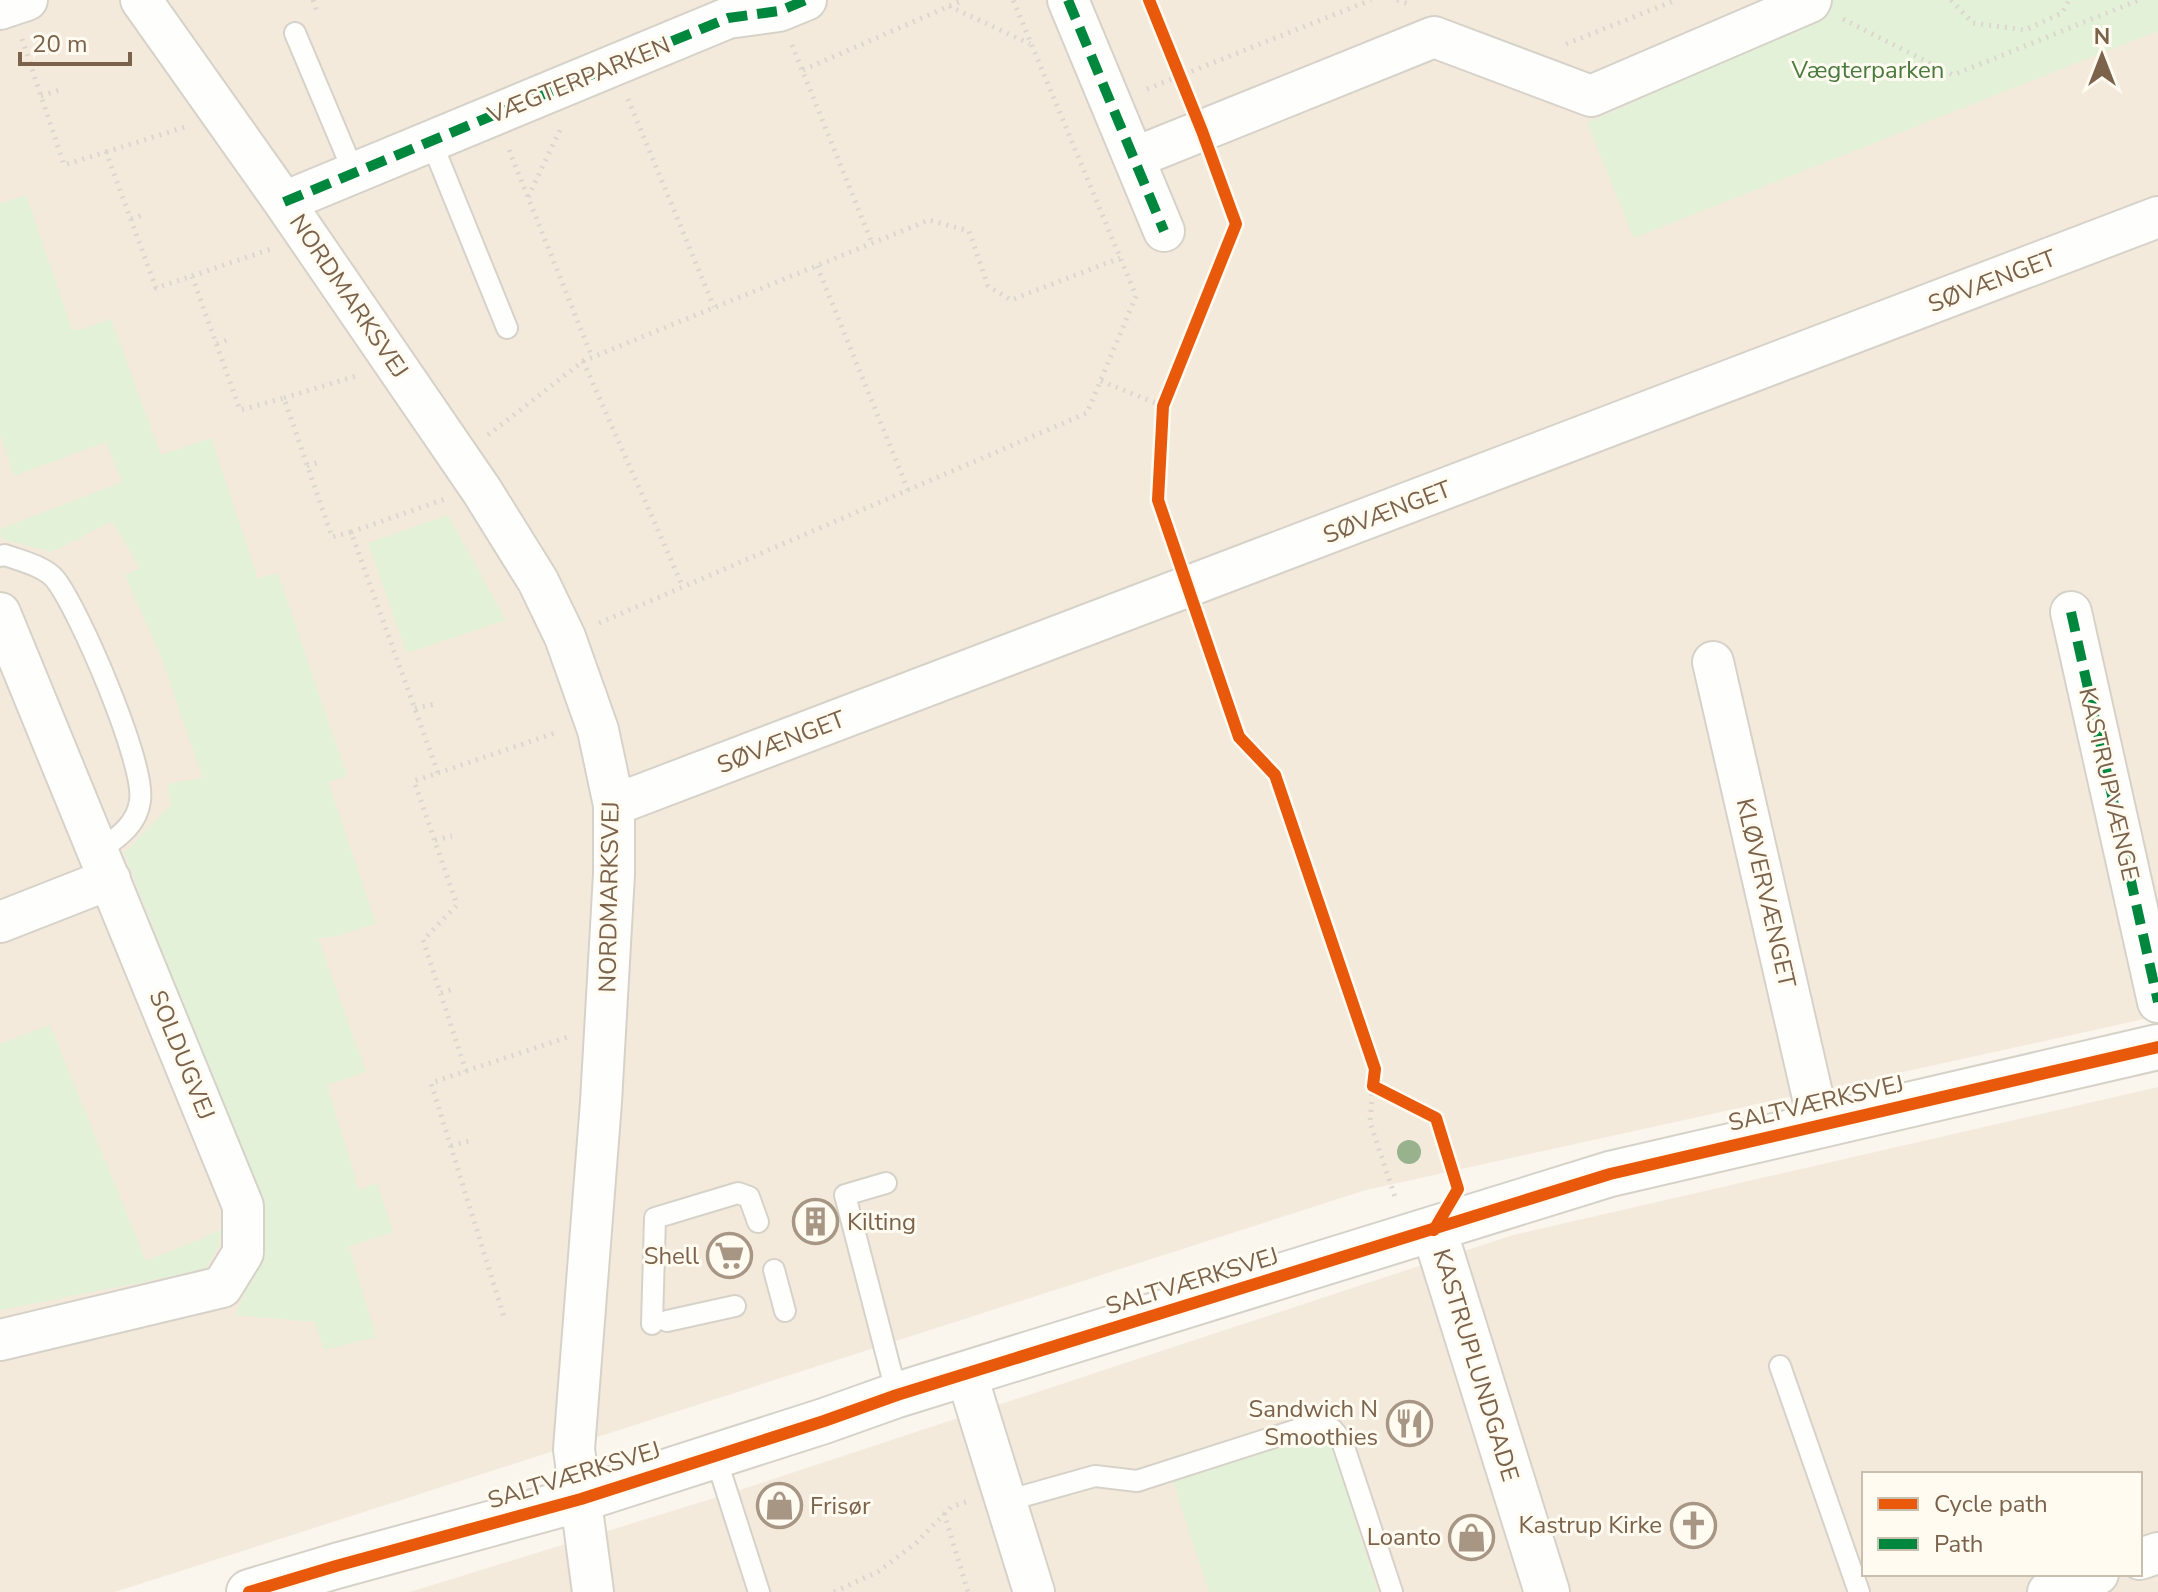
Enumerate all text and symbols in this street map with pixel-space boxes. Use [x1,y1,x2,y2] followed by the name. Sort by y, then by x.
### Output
[20,16,130,66] scale bar
[2062,16,2142,96] north arrow
[2094,22,2110,52] text: N
[32,28,88,60] text: 20 m
[482,29,675,132] street label: VÆGTERPARKEN
[1791,54,1944,86] park label: Vægterparken
[282,208,416,384] street label: NORDMARKSVEJ
[1923,242,2061,320] street label: SØVÆNGET
[1318,473,1456,551] street label: SØVÆNGET
[2071,684,2147,884] street label: KASTRUPVÆNGE
[712,703,850,781] street label: SØVÆNGET
[1729,795,1803,991] street label: KLØVERVÆNGET
[591,801,627,993] street label: NORDMARKSVEJ
[141,985,223,1125] street label: SOLDUGVEJ
[1725,1067,1907,1139] street label: SALTVÆRKSVEJ
[792,1198,840,1246] building icon: Kilting
[847,1206,916,1238] place label: Kilting
[706,1232,754,1280] supermarket icon: Shell
[644,1240,699,1272] place label: Shell
[1102,1240,1282,1322] street label: SALTVÆRKSVEJ
[1425,1245,1527,1485] street label: KASTRUPLUNDGADE
[1248,1393,1378,1453] place label: Sandwich N Smoothies
[1385,1399,1433,1447] restaurant icon: Sandwich N Smoothies
[484,1434,664,1516] street label: SALTVÆRKSVEJ
[1862,1472,2142,1576] legend
[755,1482,803,1530] shop icon: Frisør
[1934,1488,2048,1520] text: Cycle path
[810,1490,871,1522] place label: Frisør
[1669,1501,1717,1549] church icon: Kastrup Kirke
[1519,1509,1662,1541] place label: Kastrup Kirke
[1448,1513,1496,1561] shop icon: Loanto
[1367,1521,1441,1553] place label: Loanto
[1934,1528,1983,1560] text: Path

